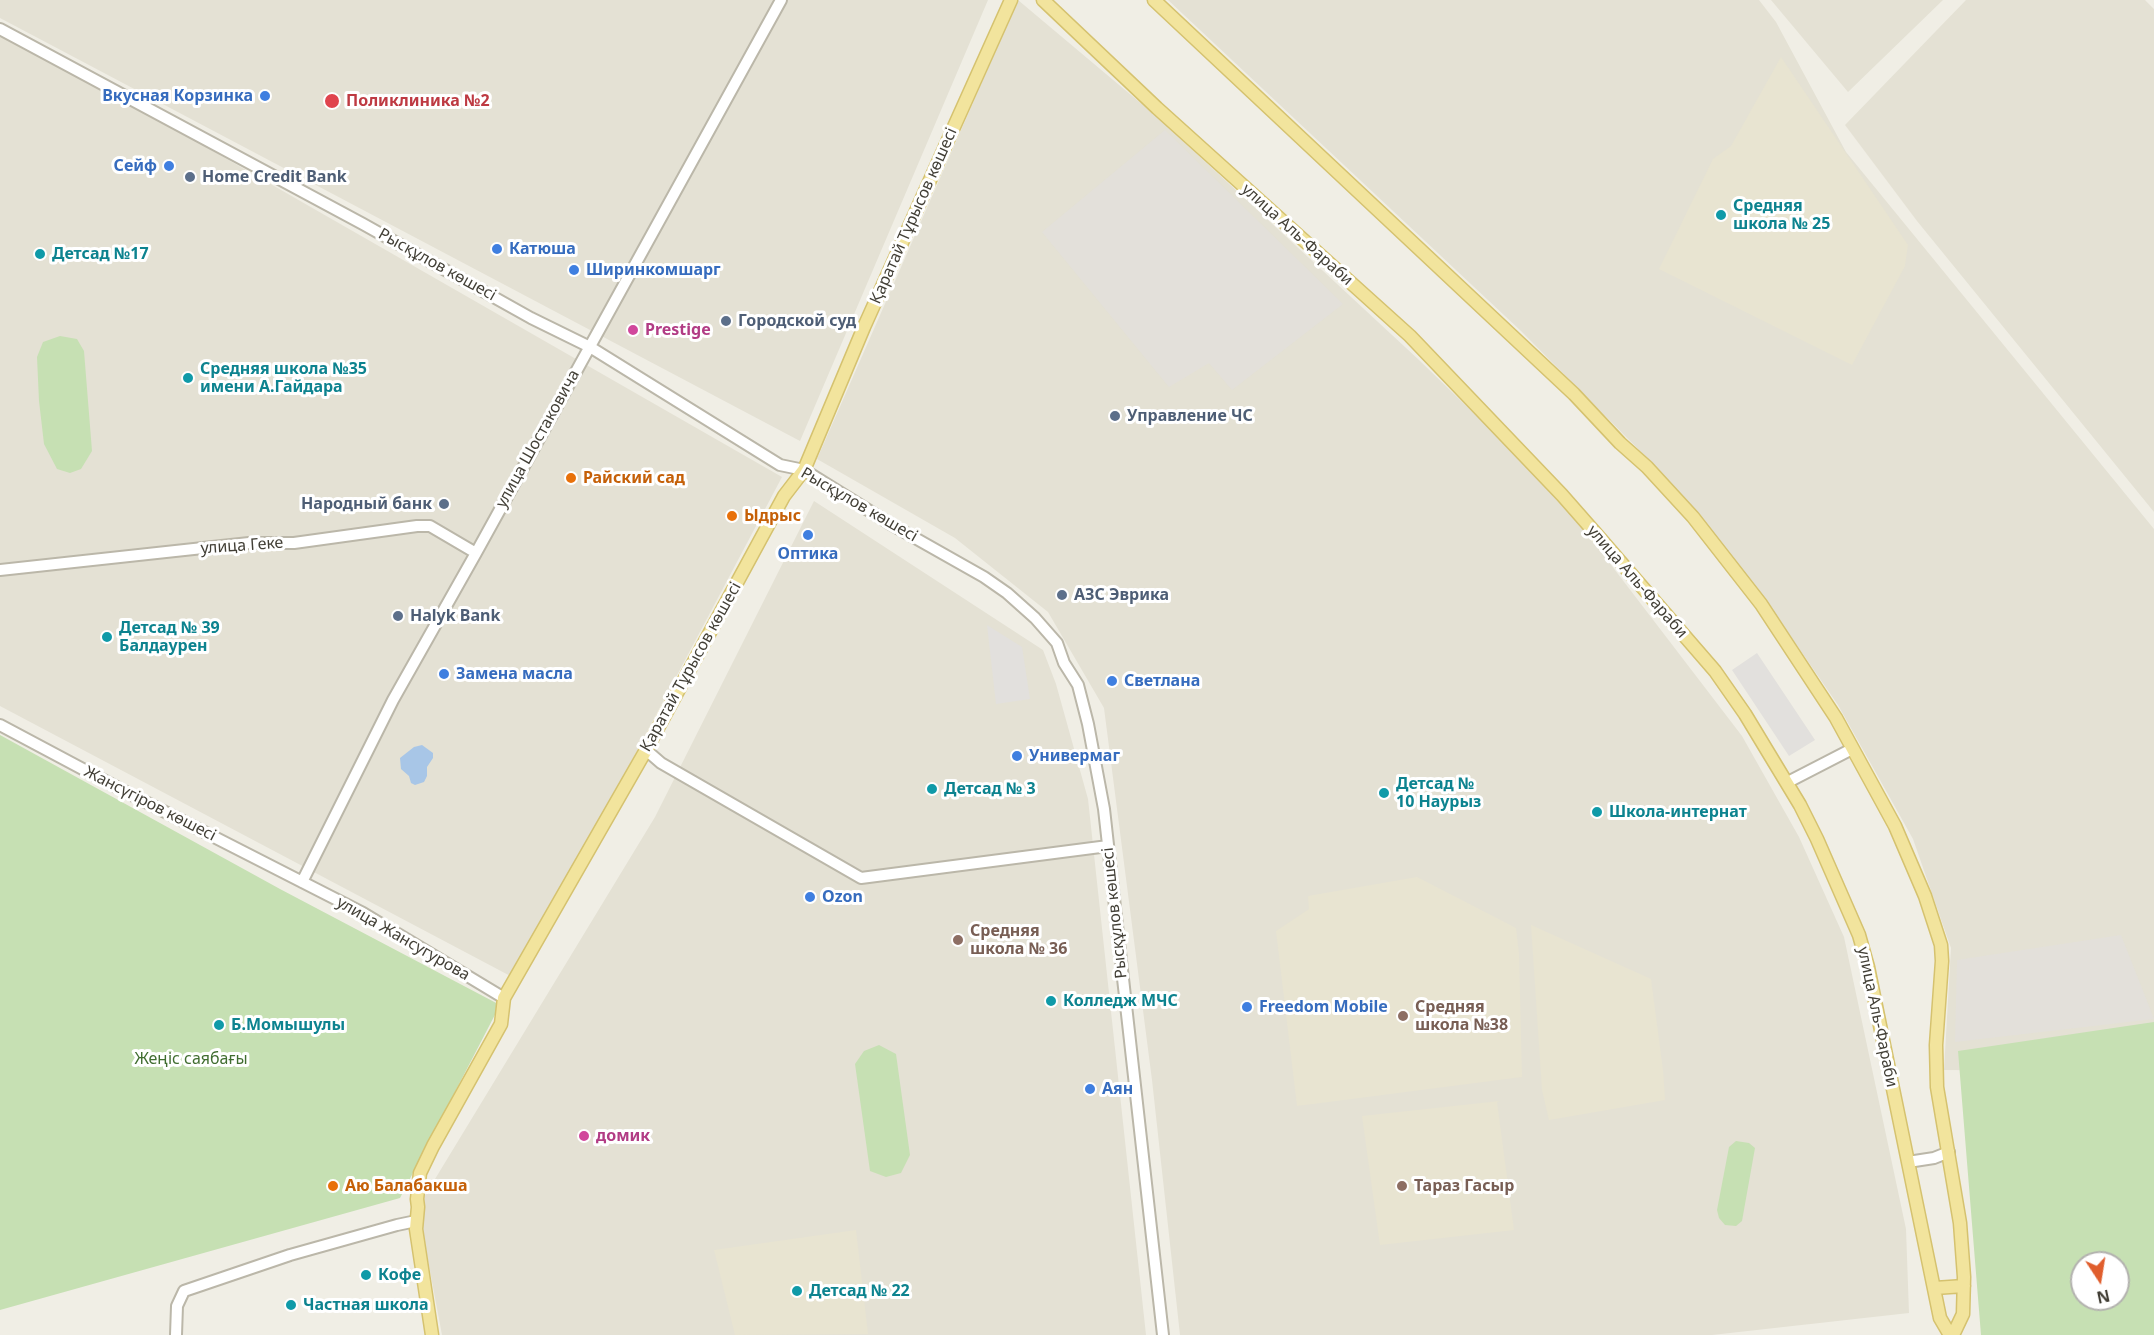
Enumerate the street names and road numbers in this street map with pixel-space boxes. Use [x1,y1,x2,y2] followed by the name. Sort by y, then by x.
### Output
[866,125,962,307] street label: Қаратай Тұрысов көшесі
[1237,180,1357,290] street label: улица Аль-Фараби
[375,225,499,305] street label: Рысқұлов көшесі
[492,367,584,511] street label: улица Шостаковича
[797,464,921,546] street label: Рысқұлов көшесі
[1583,522,1691,642] street label: улица Аль-Фараби
[200,534,284,558] street label: улица Геке
[636,579,746,755] street label: Қаратай Тұрысов көшесі
[81,762,219,846] street label: Жансүгіров көшесі
[1099,846,1131,980] street label: Рысқұлов көшесі
[333,893,473,985] street label: улица Жансугурова
[1853,945,1901,1089] street label: улица Аль-Фараби

